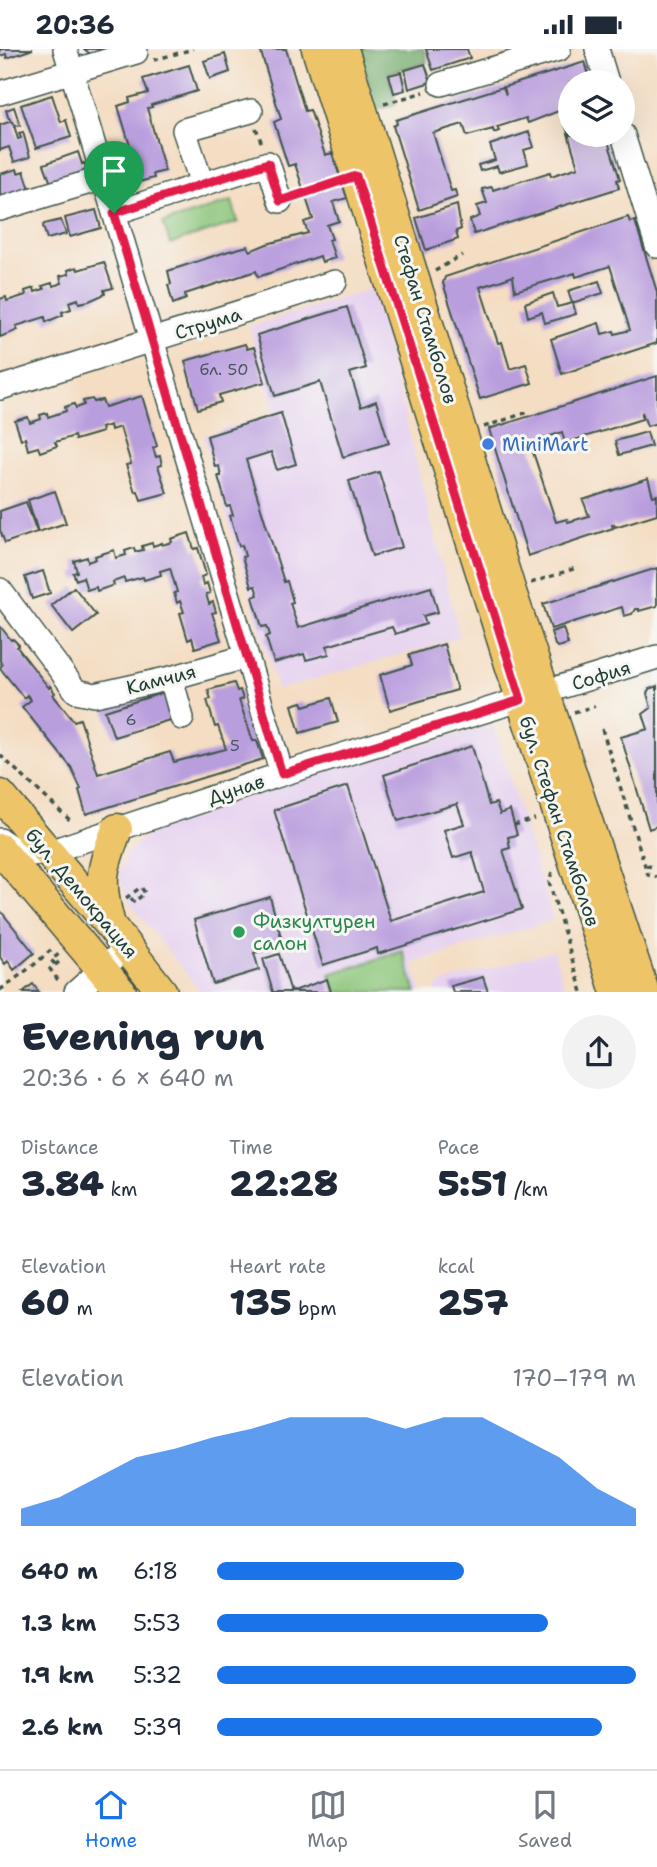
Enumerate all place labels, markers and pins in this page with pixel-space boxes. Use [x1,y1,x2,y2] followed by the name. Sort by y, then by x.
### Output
[84,141,144,213] pin
[502,432,589,457] place label: MiniMart
[480,436,496,452] marker: MiniMart
[253,909,375,956] place label: Физкултурен салон
[231,924,247,940] marker: Физкултурен салон

